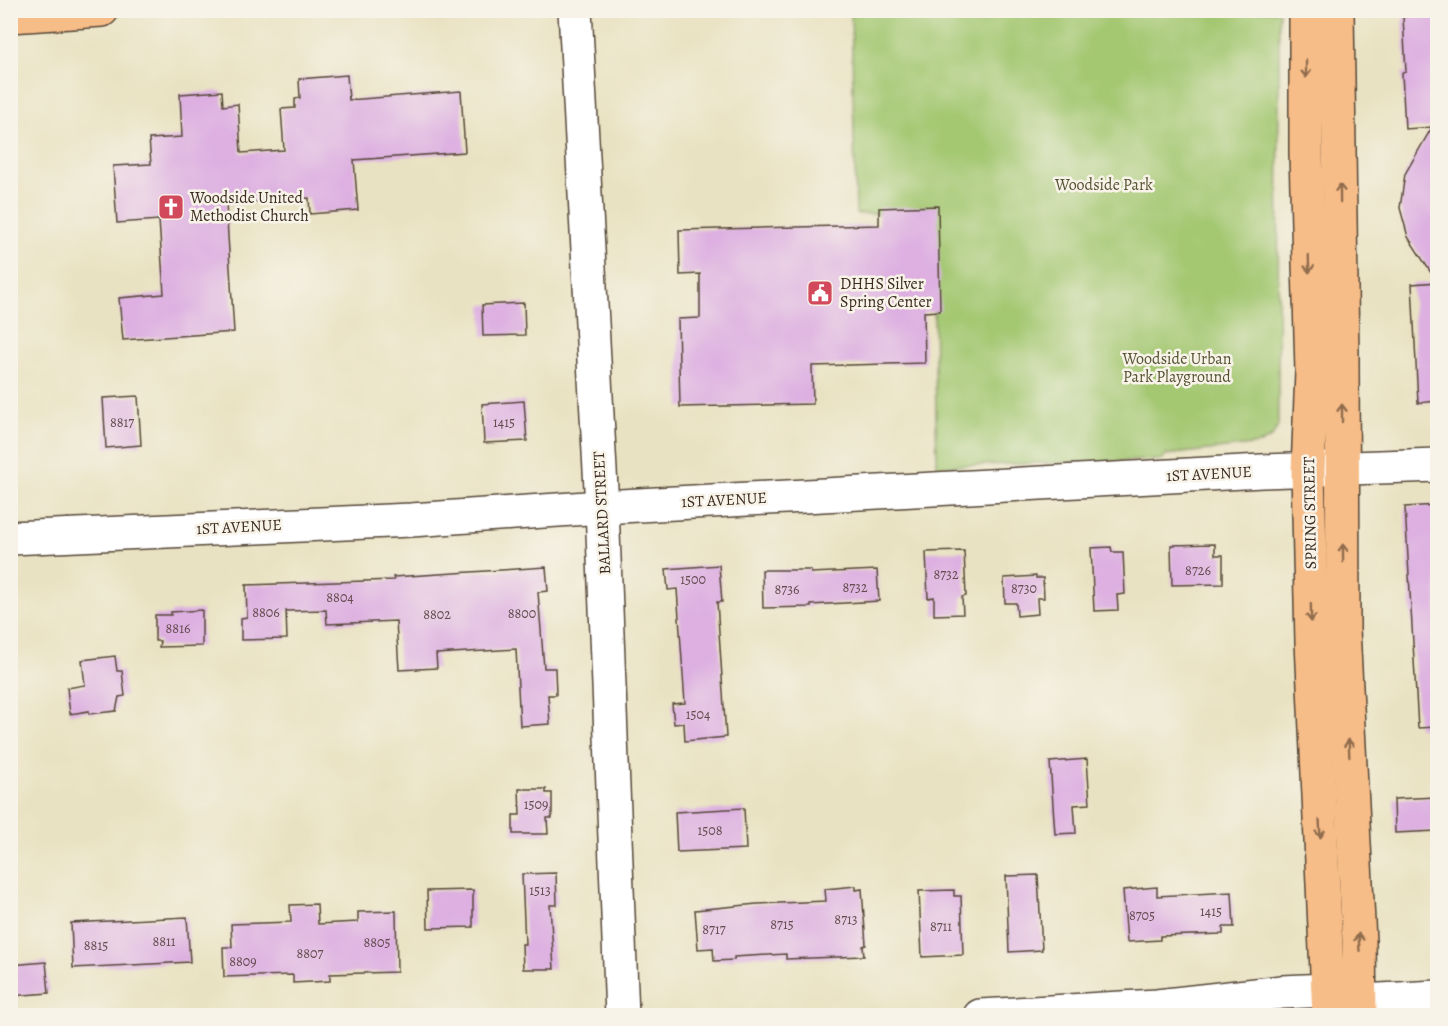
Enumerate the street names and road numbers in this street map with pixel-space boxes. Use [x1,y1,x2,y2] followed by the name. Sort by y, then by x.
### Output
[588,451,616,575] street label: BALLARD STREET
[1298,456,1322,570] street label: SPRING STREET
[1166,461,1252,487] street label: 1ST AVENUE
[681,487,767,513] street label: 1ST AVENUE
[196,514,282,540] street label: 1ST AVENUE

